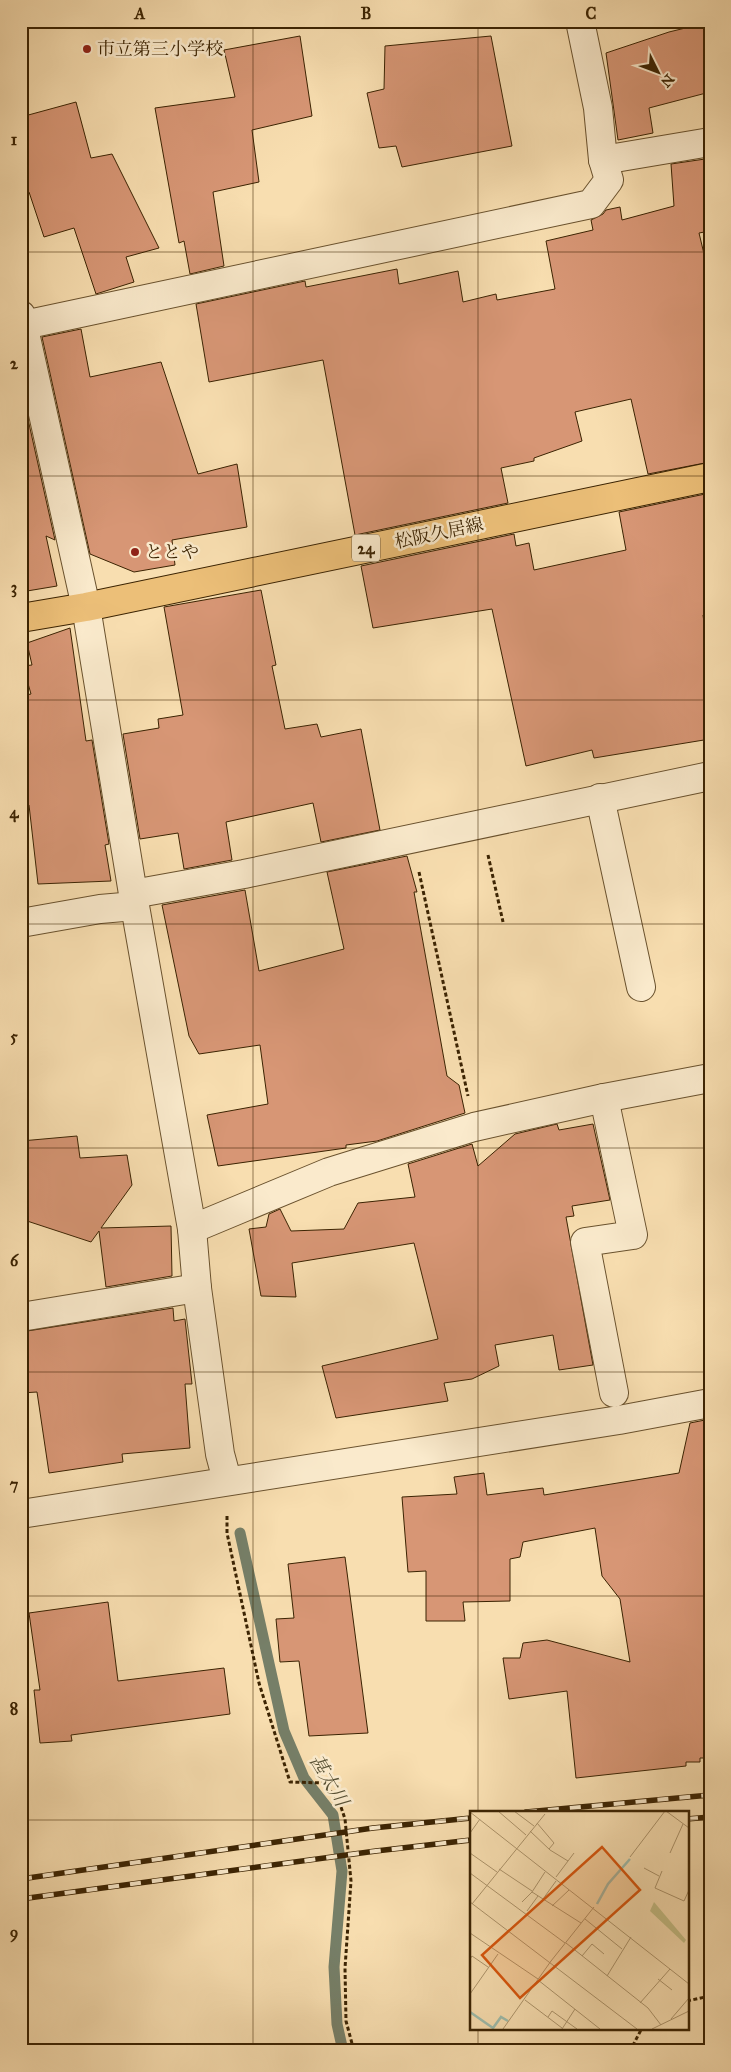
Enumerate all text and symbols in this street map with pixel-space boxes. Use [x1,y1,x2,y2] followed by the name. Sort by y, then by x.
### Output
[134,4,146,23] text: A
[361,4,371,23] text: B
[586,4,597,23] text: C
[97,38,223,60] place label: 市立第三小学校
[81,43,93,55] marker: 市立第三小学校
[634,48,684,98] north arrow
[657,70,678,91] text: N
[11,130,18,149] text: 1
[10,354,19,373] text: 2
[393,513,485,553] street label: 松阪久居線
[352,534,380,562] road number: 24
[145,541,199,563] place label: ととや
[129,546,141,558] marker: ととや
[11,578,17,598] text: 3
[10,803,20,823] text: 4
[10,1027,18,1046] text: 5
[10,1251,19,1270] text: 6
[10,1475,19,1494] text: 7
[10,1699,18,1718] text: 8
[304,1750,355,1812] water label: 甚太川
[470,1811,688,2030] inset map
[10,1923,18,1943] text: 9

